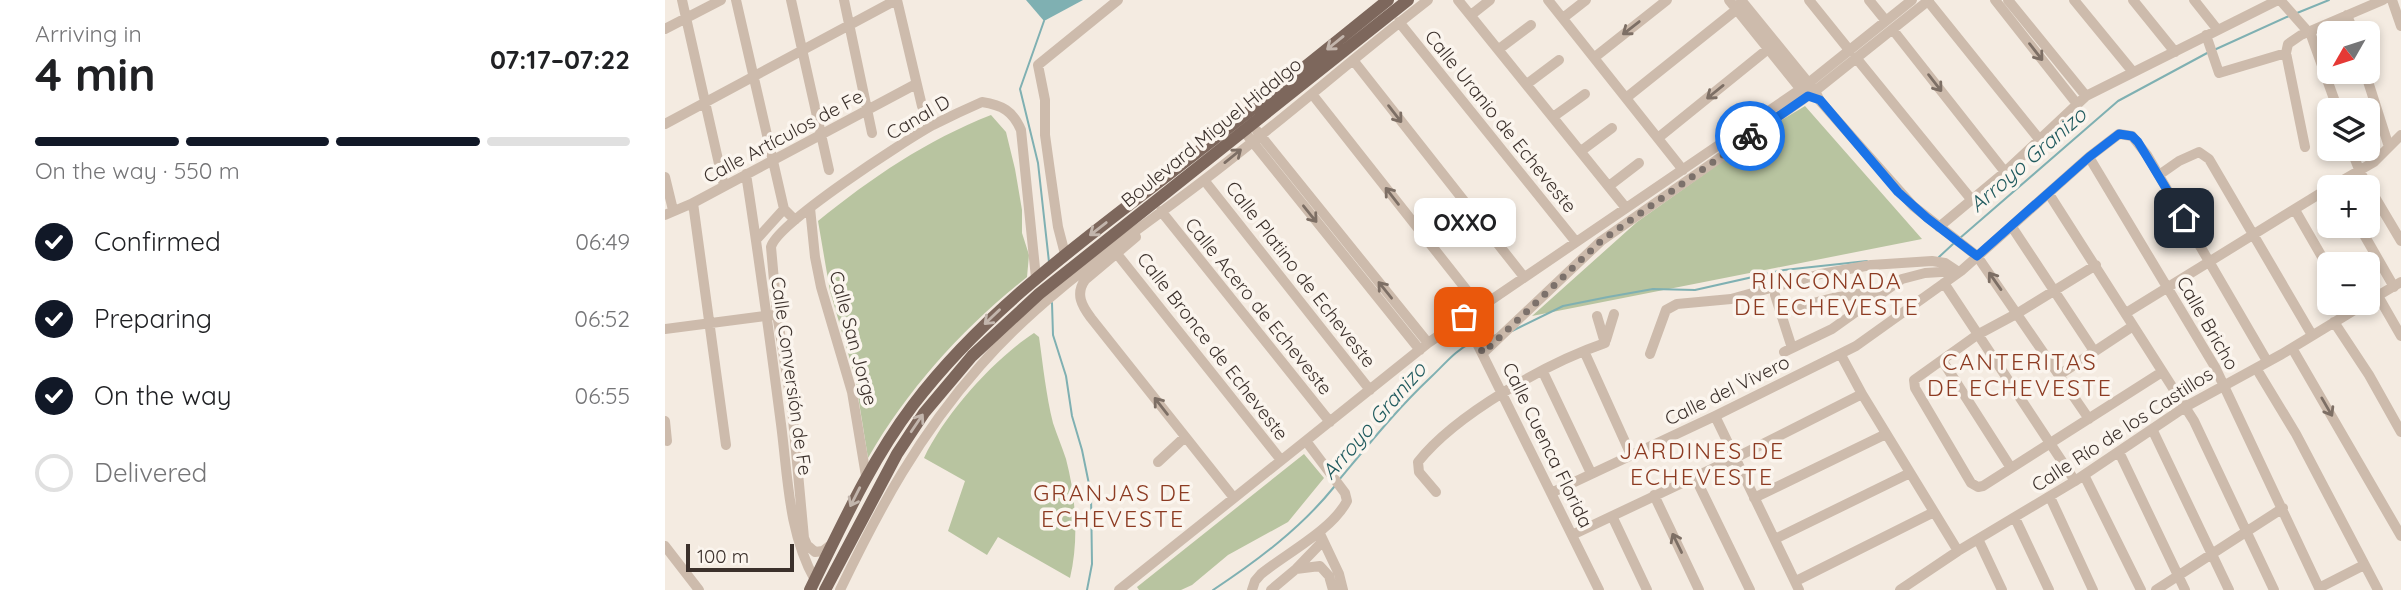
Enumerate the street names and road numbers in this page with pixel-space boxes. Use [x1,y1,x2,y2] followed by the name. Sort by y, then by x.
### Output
[1420,25,1582,217] street label: Calle Uranio de Echeveste
[1116,52,1306,212] street label: Boulevard Miguel Hidalgo
[699,84,867,188] street label: Calle Artículos de Fe
[882,89,954,145] street label: Canal D
[1221,176,1381,372] street label: Calle Platino de Echeveste
[1180,213,1338,399] street label: Calle Acero de Echeveste
[1132,247,1294,445] street label: Calle Bronce de Echeveste
[825,268,883,408] street label: Calle San Jorge
[2172,272,2244,374] street label: Calle Bricho
[766,275,818,477] street label: Calle Conversión de Fe
[1661,349,1793,431] street label: Calle del Vivero
[1498,359,1598,531] street label: Calle Cuenca Florida
[2027,361,2217,497] street label: Calle Río de los Castillos

